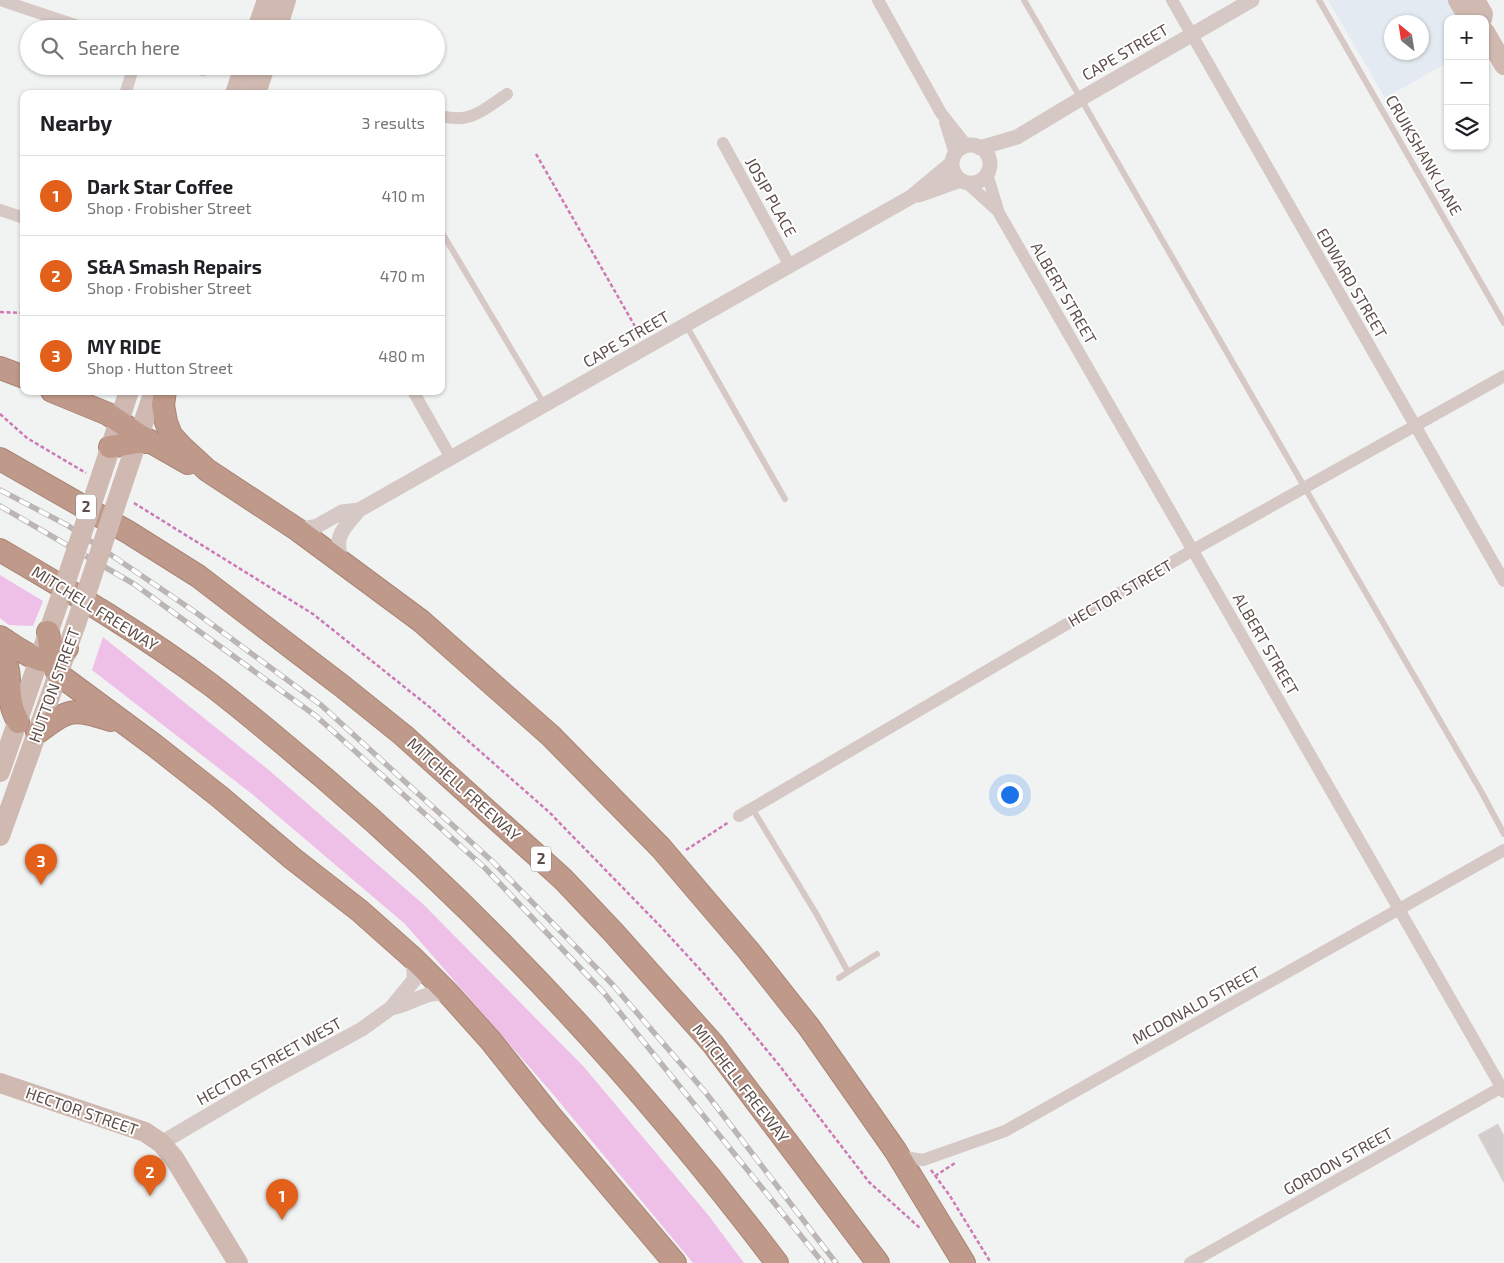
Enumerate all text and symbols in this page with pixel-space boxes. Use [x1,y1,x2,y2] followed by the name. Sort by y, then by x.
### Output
[1384,15,1429,60] north arrow
[1444,15,1489,150] map controls
[1444,15,1489,60] button: +
[1078,19,1171,84] street label: CAPE STREET
[20,20,445,75] search box
[38,34,66,62] icon: search
[78,36,180,59] text: Search here
[1444,60,1489,105] button: −
[1382,91,1467,218] street label: CRUIKSHANK LANE
[1444,105,1489,150] button: layers
[40,110,112,135] text: Nearby
[362,113,425,132] text: 3 results
[742,154,801,240] street label: JOSIP PLACE
[87,175,233,198] text: Dark Star Coffee
[53,186,59,205] text: 1
[382,186,425,205] text: 410 m
[87,198,251,217] text: Shop · Frobisher Street
[1313,224,1392,341] street label: EDWARD STREET
[1028,238,1101,347] street label: ALBERT STREET
[87,255,262,278] text: S&A Smash Repairs
[51,266,61,285] text: 2
[380,266,425,285] text: 470 m
[87,278,251,297] text: Shop · Frobisher Street
[579,306,672,371] street label: CAPE STREET
[87,335,161,358] text: MY RIDE
[51,346,61,365] text: 3
[378,346,425,365] text: 480 m
[87,358,233,377] text: Shop · Hutton Street
[76,494,96,520] road number: 2
[1064,555,1175,630] street label: HECTOR STREET
[29,561,162,654] street label: MITCHELL FREEWAY
[1230,589,1303,698] street label: ALBERT STREET
[24,625,83,745] street label: HUTTON STREET
[404,733,525,844] street label: MITCHELL FREEWAY
[997,782,1023,808] your location
[25,844,57,885] pin: 3
[531,846,551,872] road number: 2
[1128,961,1263,1048] street label: MCDONALD STREET
[193,1013,345,1108] street label: HECTOR STREET WEST
[689,1020,794,1146] street label: MITCHELL FREEWAY
[24,1082,141,1139] street label: HECTOR STREET
[1280,1123,1396,1198] street label: GORDON STREET
[134,1155,166,1196] pin: 2
[266,1179,298,1220] pin: 1

